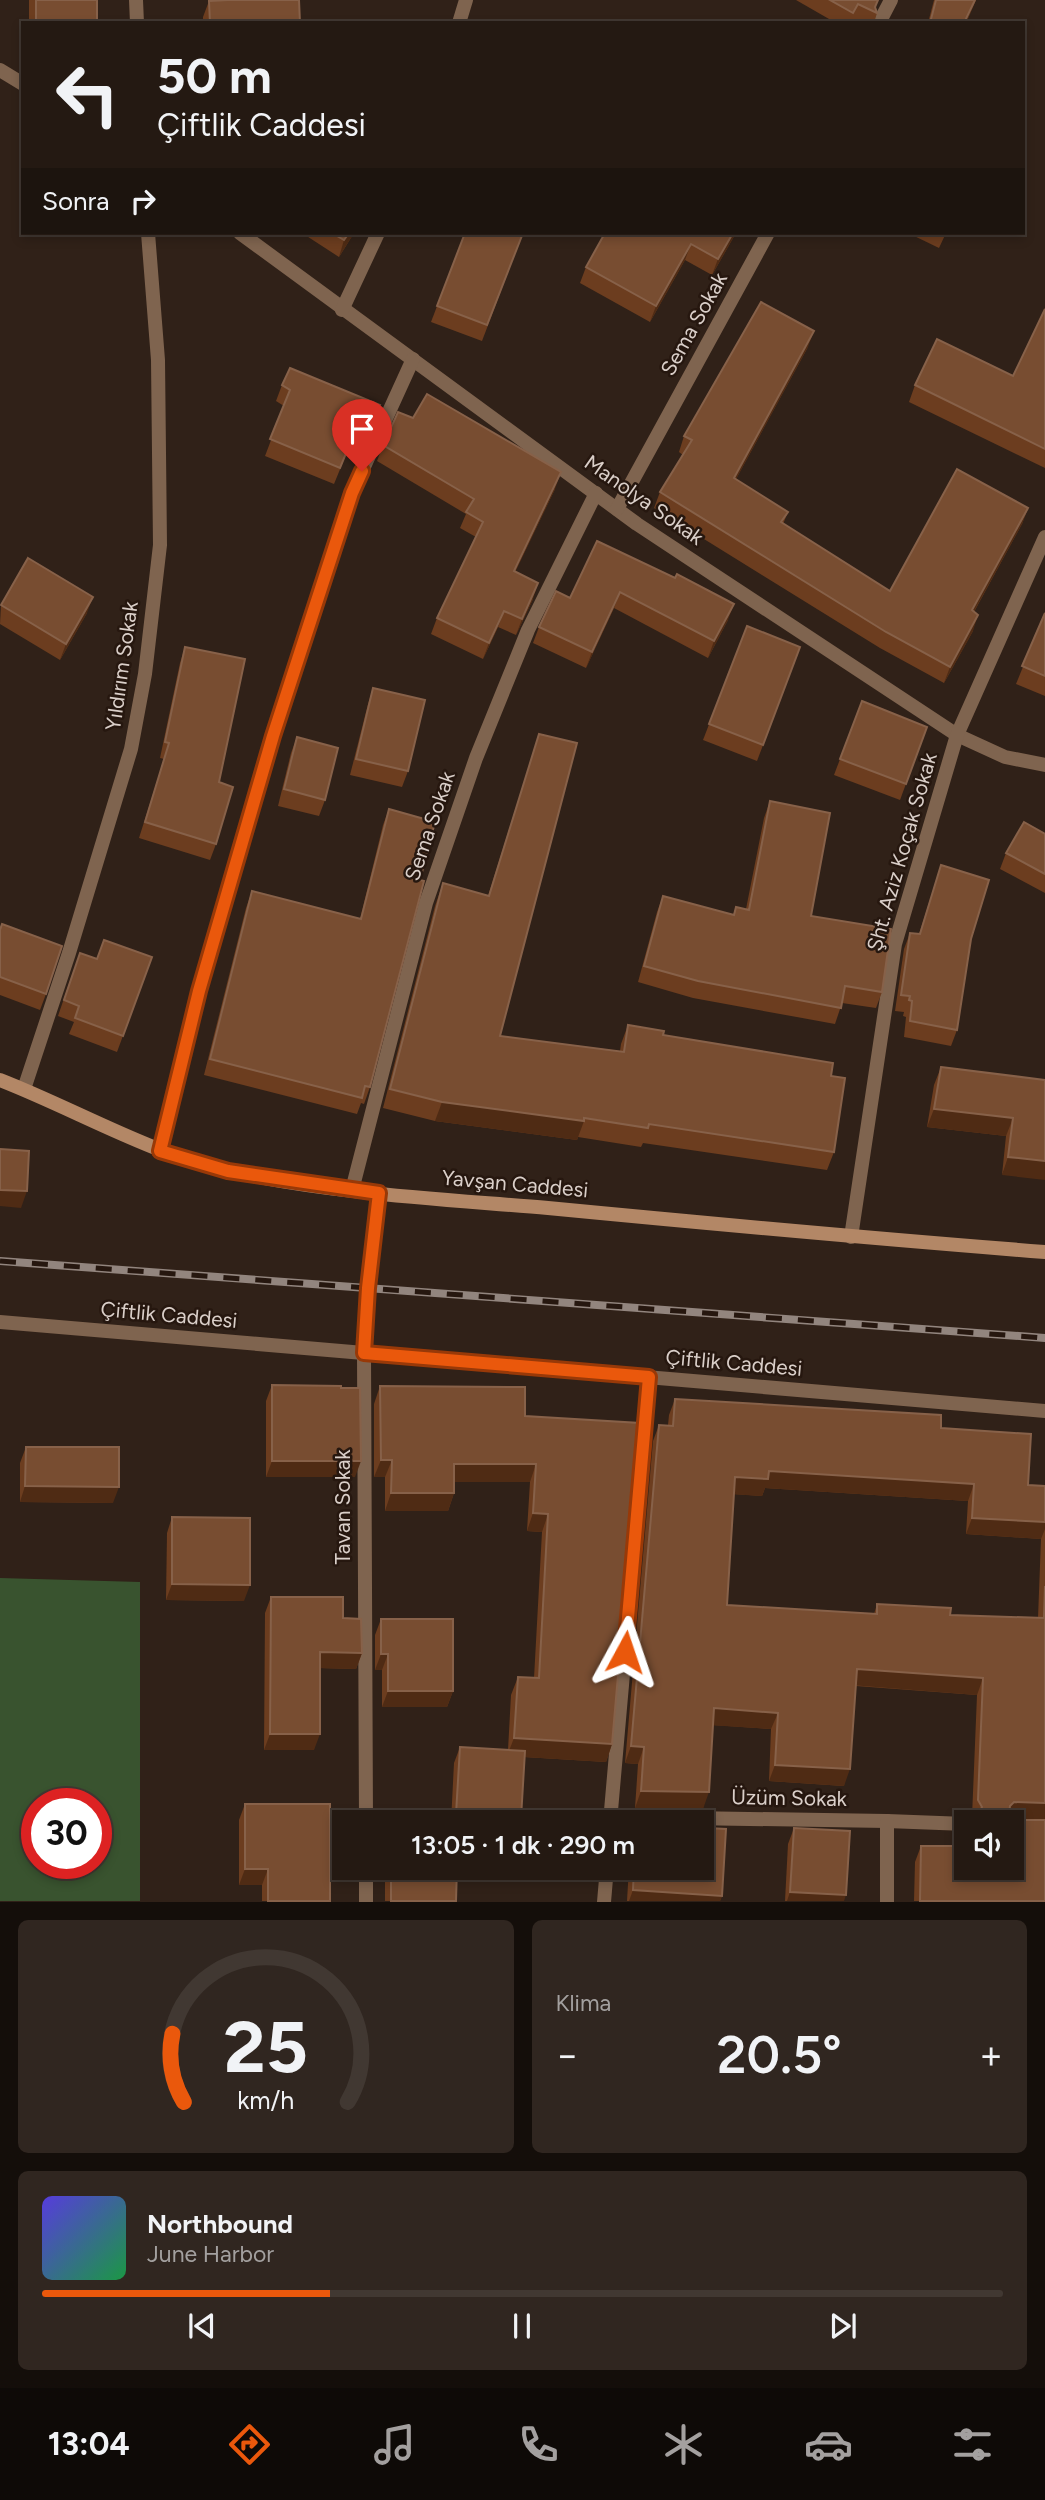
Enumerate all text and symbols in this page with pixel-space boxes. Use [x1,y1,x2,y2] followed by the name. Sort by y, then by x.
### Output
[157,46,272,105] text: 50 m
[42,49,133,140] icon: left
[157,106,366,144] text: Çiftlik Caddesi
[124,182,162,220] icon: right
[42,185,110,217] text: Sonra
[655,267,733,380] street label: Sema Sokak
[332,399,392,471] pin
[343,410,381,448] icon: arrive
[580,449,709,550] street label: Manolya Sokak
[100,599,143,732] street label: Yıldırım Sokak
[861,749,942,954] street label: Şht. Aziz Koçak Sokak
[399,767,460,884] street label: Sema Sokak
[441,1165,589,1202] street label: Yavşan Caddesi
[100,1296,238,1333] street label: Çiftlik Caddesi
[665,1344,803,1381] street label: Çiftlik Caddesi
[330,1449,355,1565] street label: Tavan Sokak
[588,1615,662,1689] position arrow
[731,1784,848,1811] street label: Üzüm Sokak
[21,1788,112,1879] speed limit sign: 30
[954,1810,1024,1880] map controls
[954,1810,1024,1880] button: sound
[411,1829,635,1861] text: 13:05 · 1 dk · 290 m
[556,1989,611,2017] text: Klima
[224,2004,308,2091] text: 25
[717,2024,842,2086] text: 20.5°
[556,2032,579,2078] text: −
[979,2032,1003,2078] text: +
[237,2085,294,2115] text: km/h
[147,2208,293,2240] text: Northbound
[147,2240,274,2268] text: June Harbor
[183,2307,221,2345] icon: previous
[503,2307,541,2345] icon: pause
[824,2307,862,2345] icon: next
[225,2420,274,2469] icon: directions
[370,2420,419,2469] icon: music
[514,2420,563,2469] icon: phone
[659,2420,708,2469] icon: climate
[804,2420,853,2469] icon: car
[948,2420,997,2469] icon: filters
[48,2425,130,2463] text: 13:04

